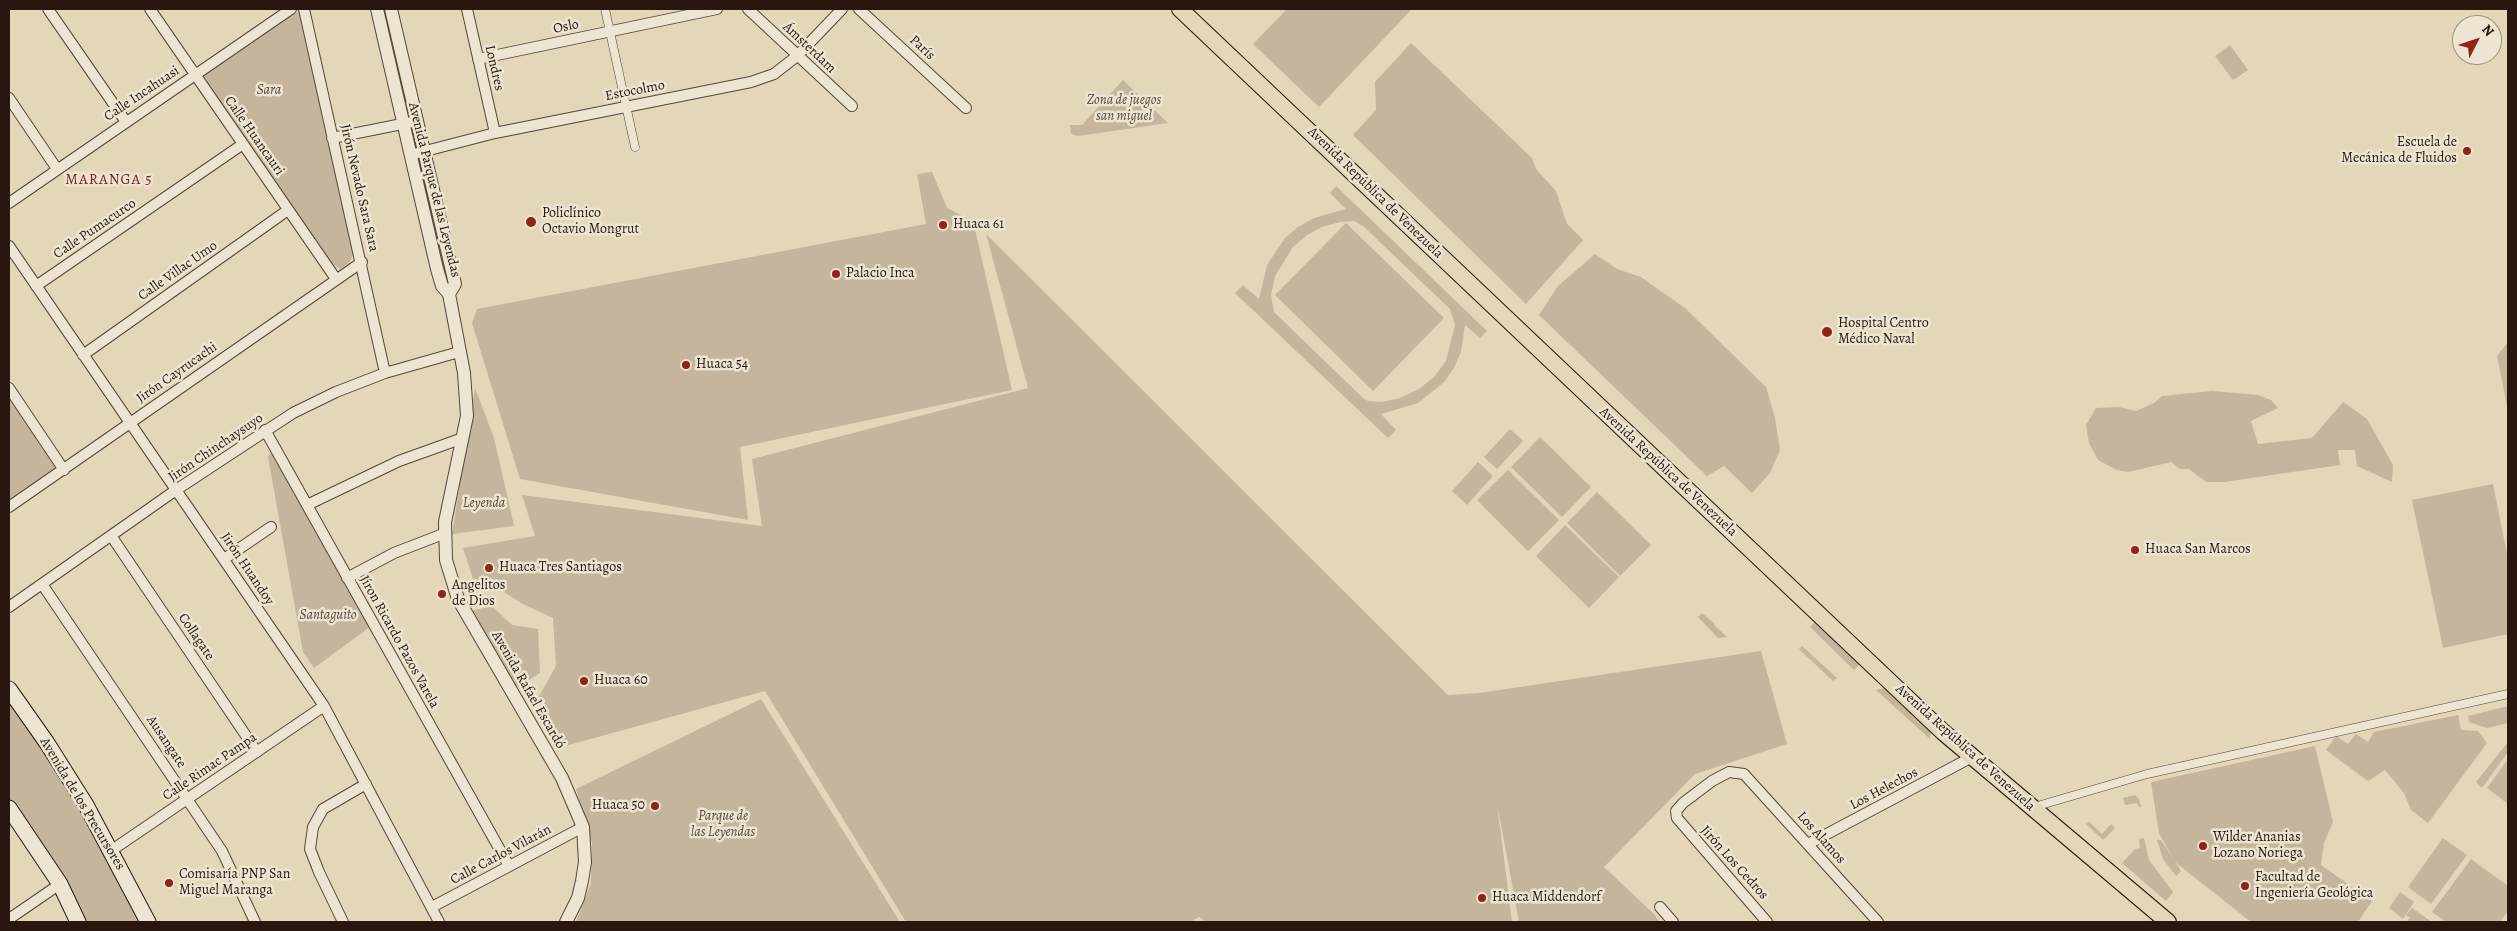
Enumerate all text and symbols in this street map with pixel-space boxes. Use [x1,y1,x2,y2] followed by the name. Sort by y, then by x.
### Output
[2452,15,2502,65] north arrow
[552,16,580,38] street label: Oslo
[779,19,839,77] street label: Ámsterdam
[2477,20,2498,41] text: N
[906,32,938,64] street label: París
[481,44,507,92] street label: Londres
[101,63,183,125] street label: Calle Incahuasi
[604,77,666,105] street label: Estocolmo
[257,83,281,99] park label: Sara
[221,93,287,179] street label: Calle Huancauri
[1087,93,1161,125] park label: Zona de juegos san miguel
[404,101,464,279] street label: Avenida Parque de las Leyendas
[336,123,382,253] street label: Jirón Nevado Sara Sara
[1304,124,1446,262] street label: Avenida República de Venezuela
[2341,135,2457,168] place label: Escuela de Mecánica de Fluidos
[2461,145,2473,157] marker: Escuela de Mecánica de Fluidos
[64,171,154,189] district label: MARANGA 5
[50,195,140,263] street label: Calle Pumacurco
[542,206,639,238] place label: Policlínico Octavio Mongrut
[524,215,538,229] marker: Policlínico Octavio Mongrut
[953,217,1004,233] place label: Huaca 61
[937,219,949,231] marker: Huaca 61
[135,237,221,305] street label: Calle Villac Umo
[846,266,914,282] place label: Palacio Inca
[830,268,842,280] marker: Palacio Inca
[1838,316,1929,348] place label: Hospital Centro Médico Naval
[1820,325,1834,339] marker: Hospital Centro Médico Naval
[133,339,221,407] street label: Jirón Cayrucachi
[696,357,748,373] place label: Huaca 54
[680,359,692,371] marker: Huaca 54
[1596,404,1740,540] street label: Avenida República de Venezuela
[165,410,267,486] street label: Jirón Chinchaysuyo
[463,496,505,512] park label: Leyenda
[217,530,277,608] street label: Jirón Huandoy
[2145,542,2251,558] place label: Huaca San Marcos
[2129,544,2141,556] marker: Huaca San Marcos
[499,560,622,576] place label: Huaca Tres Santiagos
[483,562,495,574] marker: Huaca Tres Santiagos
[355,573,443,711] street label: Jíron Ricardo Pazos Varela
[452,578,505,610] place label: Angelitos de Dios
[436,588,448,600] marker: Angelitos de Dios
[300,608,356,624] park label: Santaguito
[174,610,218,664] street label: Collagate
[488,628,568,752] street label: Avenida Rafael Escardó
[594,673,648,689] place label: Huaca 60
[578,675,590,687] marker: Huaca 60
[1892,681,2038,815] street label: Avenida República de Venezuela
[142,713,190,771] street label: Ausangate
[160,729,260,805] street label: Calle Rimac Pampa
[36,735,128,873] street label: Avenida de los Precursores
[1847,764,1921,814] street label: Los Helechos
[592,798,645,814] place label: Huaca 50
[649,800,661,812] marker: Huaca 50
[1793,808,1849,868] street label: Los Alamos
[691,809,755,842] park label: Parque de las Leyendas
[448,821,554,889] street label: Calle Carlos Vilarán
[1696,823,1772,903] street label: Jirón Los Cedros
[2213,830,2303,862] place label: Wilder Ananias Lozano Noriega
[2197,840,2209,852] marker: Wilder Ananias Lozano Noriega
[179,867,290,900] place label: Comisaría PNP San Miguel Maranga
[2255,870,2373,902] place label: Facultad de Ingeniería Geológica
[163,877,175,889] marker: Comisaría PNP San Miguel Maranga
[2239,880,2251,892] marker: Facultad de Ingeniería Geológica
[1492,890,1601,906] place label: Huaca Middendorf
[1476,892,1488,904] marker: Huaca Middendorf

